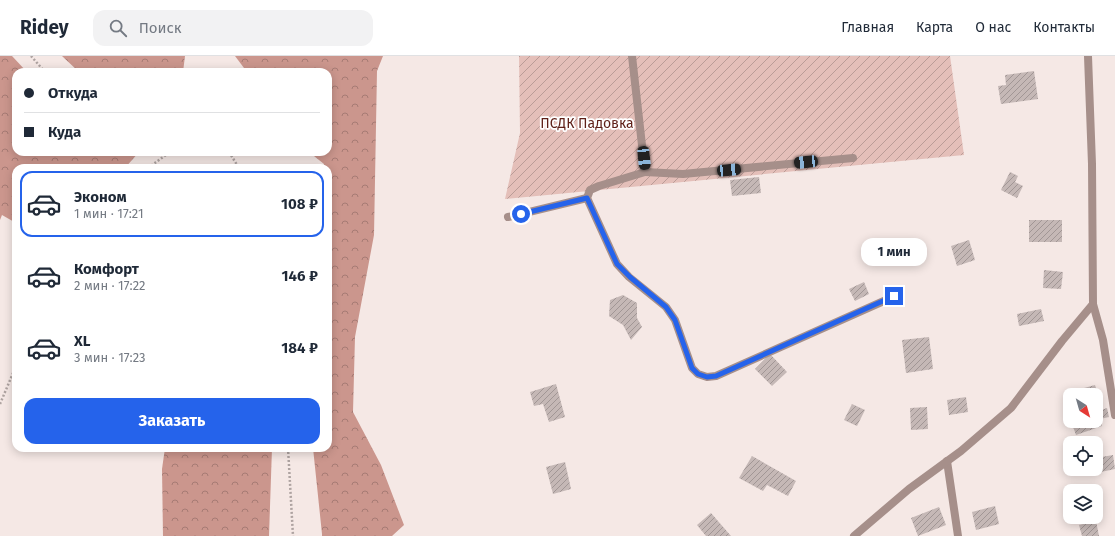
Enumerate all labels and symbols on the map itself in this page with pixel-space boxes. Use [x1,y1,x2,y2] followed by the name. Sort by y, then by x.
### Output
[540,115,634,132] park label: ПСДК Падовка
[637,145,651,171] car
[793,155,819,169] car
[717,163,741,177] car
[512,205,530,223] route start
[861,238,927,266] callout: 1 мин
[885,287,903,305] route end
[1063,388,1103,428] north arrow

